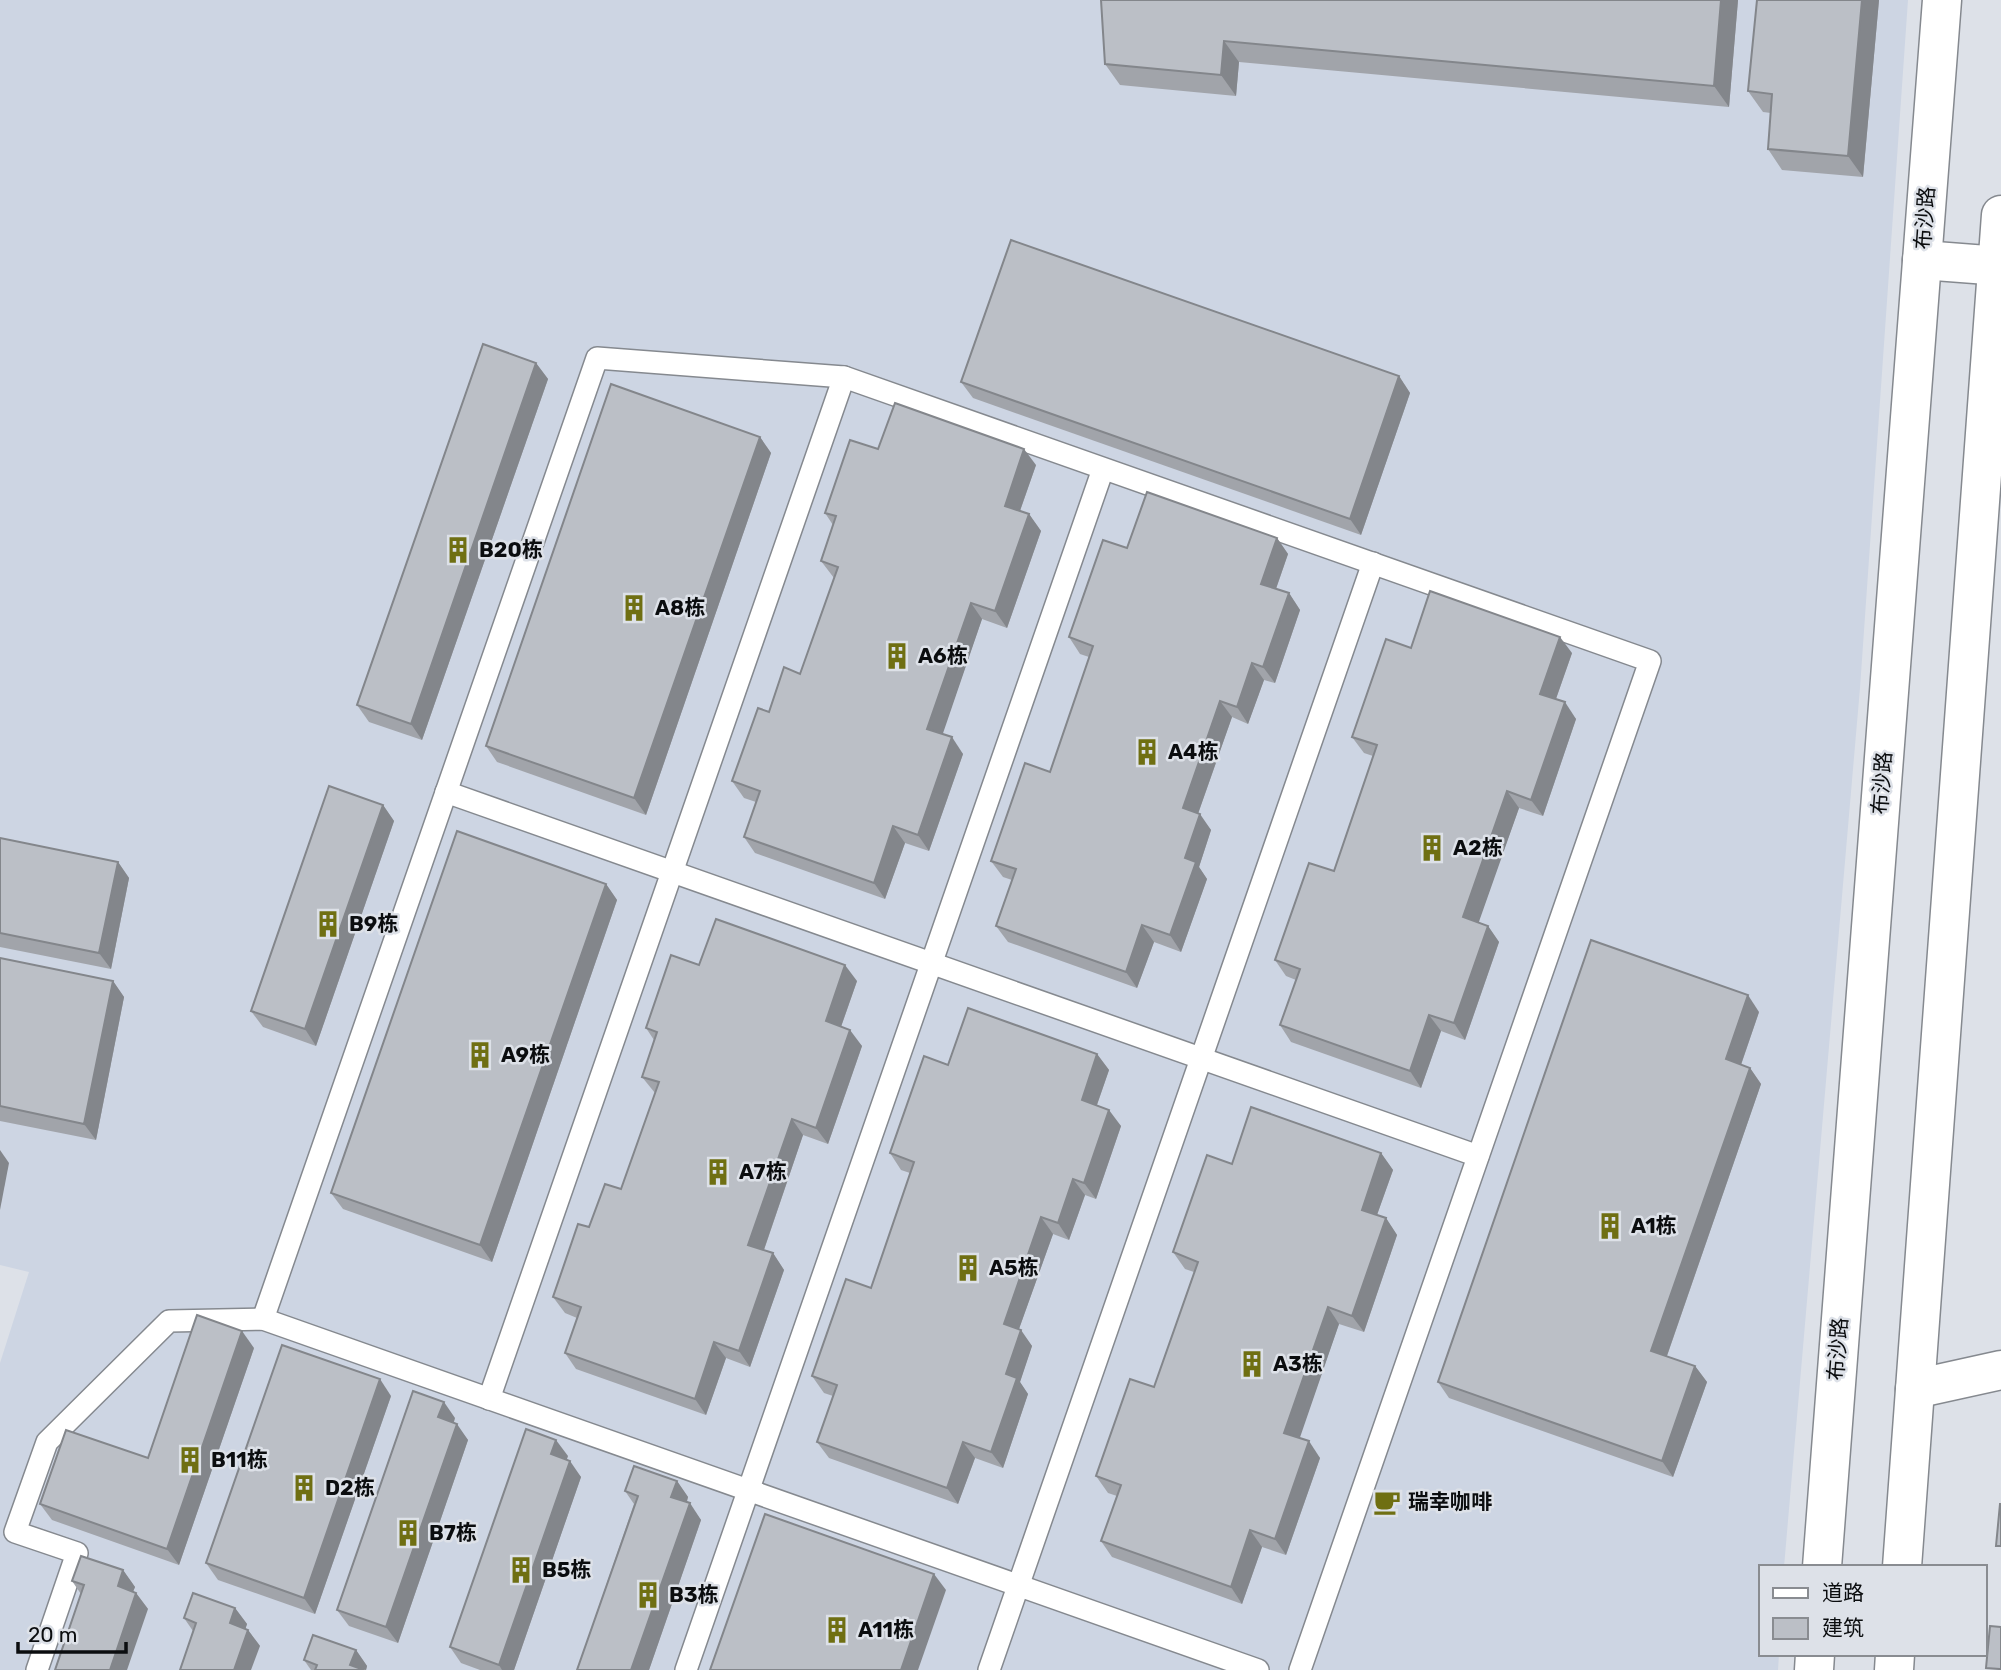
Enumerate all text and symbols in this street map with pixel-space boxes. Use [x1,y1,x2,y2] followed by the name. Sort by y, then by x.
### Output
[1910,186,1939,250] street label: 布沙路
[443,535,473,565] building icon: B20栋
[479,537,543,562] place label: B20栋
[619,593,649,623] building icon: A8栋
[655,595,705,620] place label: A8栋
[882,641,912,671] building icon: A6栋
[918,643,968,668] place label: A6栋
[1132,737,1162,767] building icon: A4栋
[1168,739,1218,764] place label: A4栋
[1867,751,1896,815] street label: 布沙路
[1417,833,1447,863] building icon: A2栋
[1453,835,1503,860] place label: A2栋
[313,909,343,939] building icon: B9栋
[349,911,398,936] place label: B9栋
[465,1040,495,1070] building icon: A9栋
[501,1042,550,1067] place label: A9栋
[703,1157,733,1187] building icon: A7栋
[739,1159,787,1184] place label: A7栋
[1595,1211,1625,1241] building icon: A1栋
[1631,1213,1677,1238] place label: A1栋
[953,1253,983,1283] building icon: A5栋
[989,1255,1039,1280] place label: A5栋
[1823,1317,1852,1381] street label: 布沙路
[1237,1349,1267,1379] building icon: A3栋
[1273,1351,1323,1376] place label: A3栋
[175,1445,205,1475] building icon: B11栋
[211,1447,268,1472] place label: B11栋
[289,1473,319,1503] building icon: D2栋
[325,1475,375,1500] place label: D2栋
[1372,1487,1402,1517] cafe icon: 瑞幸咖啡
[1408,1489,1492,1514] place label: 瑞幸咖啡
[393,1518,423,1548] building icon: B7栋
[429,1520,477,1545] place label: B7栋
[506,1555,536,1585] building icon: B5栋
[542,1557,591,1582] place label: B5栋
[1759,1565,1987,1656] legend
[633,1580,663,1610] building icon: B3栋
[1822,1580,1864,1605] text: 道路
[669,1582,719,1607] place label: B3栋
[18,1610,126,1654] scale bar
[822,1615,852,1645] building icon: A11栋
[1822,1615,1864,1640] text: 建筑
[858,1617,914,1642] place label: A11栋
[28,1622,77,1647] text: 20 m

